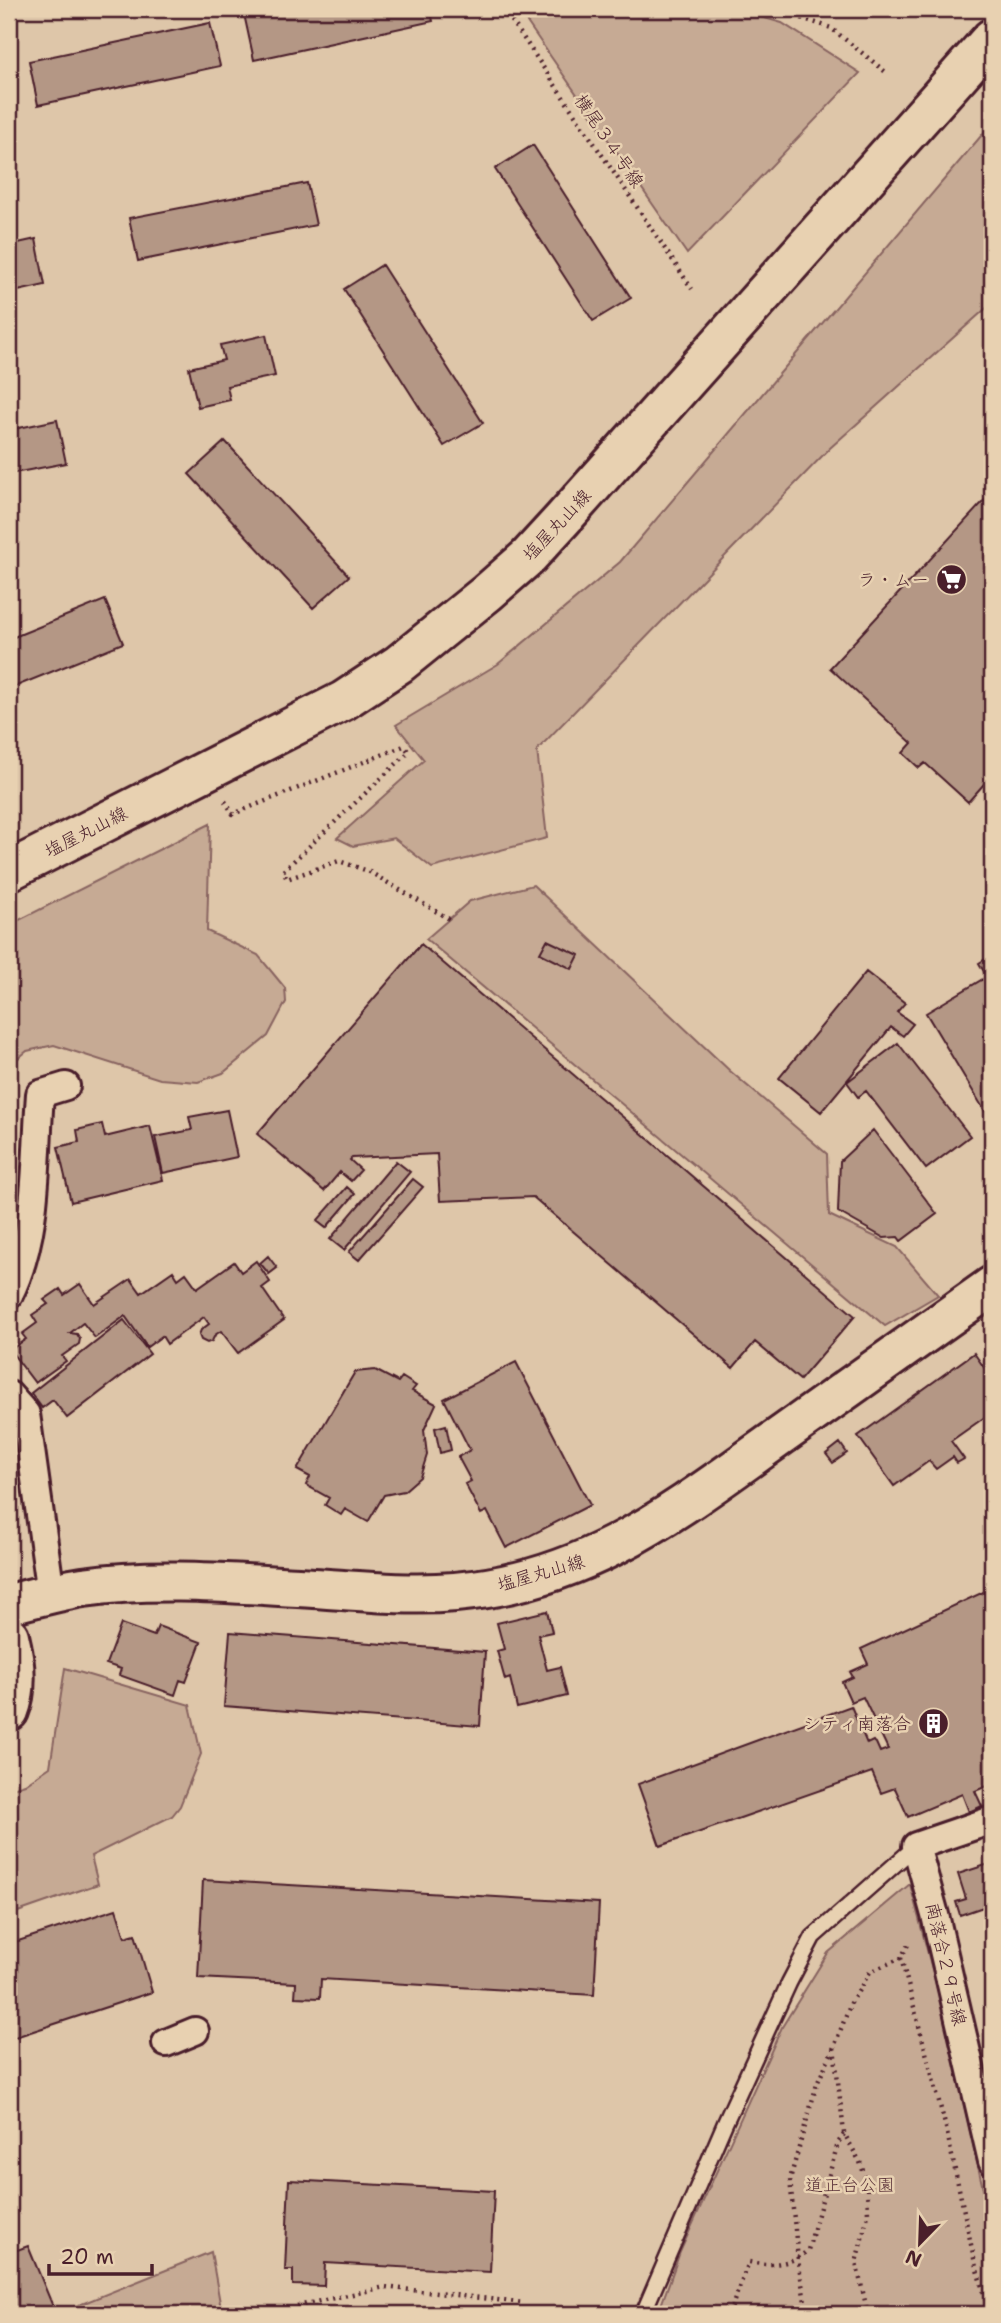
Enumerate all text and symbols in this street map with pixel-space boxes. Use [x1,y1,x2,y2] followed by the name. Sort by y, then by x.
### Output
[569,90,649,192] street label: 横尾３４号線
[518,484,596,566] street label: 塩屋丸山線
[935,563,969,597] supermarket icon: ラ・ムー
[858,568,929,592] place label: ラ・ムー
[40,801,132,863] street label: 塩屋丸山線
[494,1549,588,1597] street label: 塩屋丸山線
[917,1707,951,1741] building icon: シティ南落合
[803,1712,911,1736] place label: シティ南落合
[920,1900,972,2028] street label: 南落合２９号線
[805,2173,895,2197] park label: 道正台公園
[886,2208,956,2278] north arrow
[49,2232,152,2276] scale bar
[60,2243,114,2271] text: 20 m
[902,2244,925,2273] text: N

